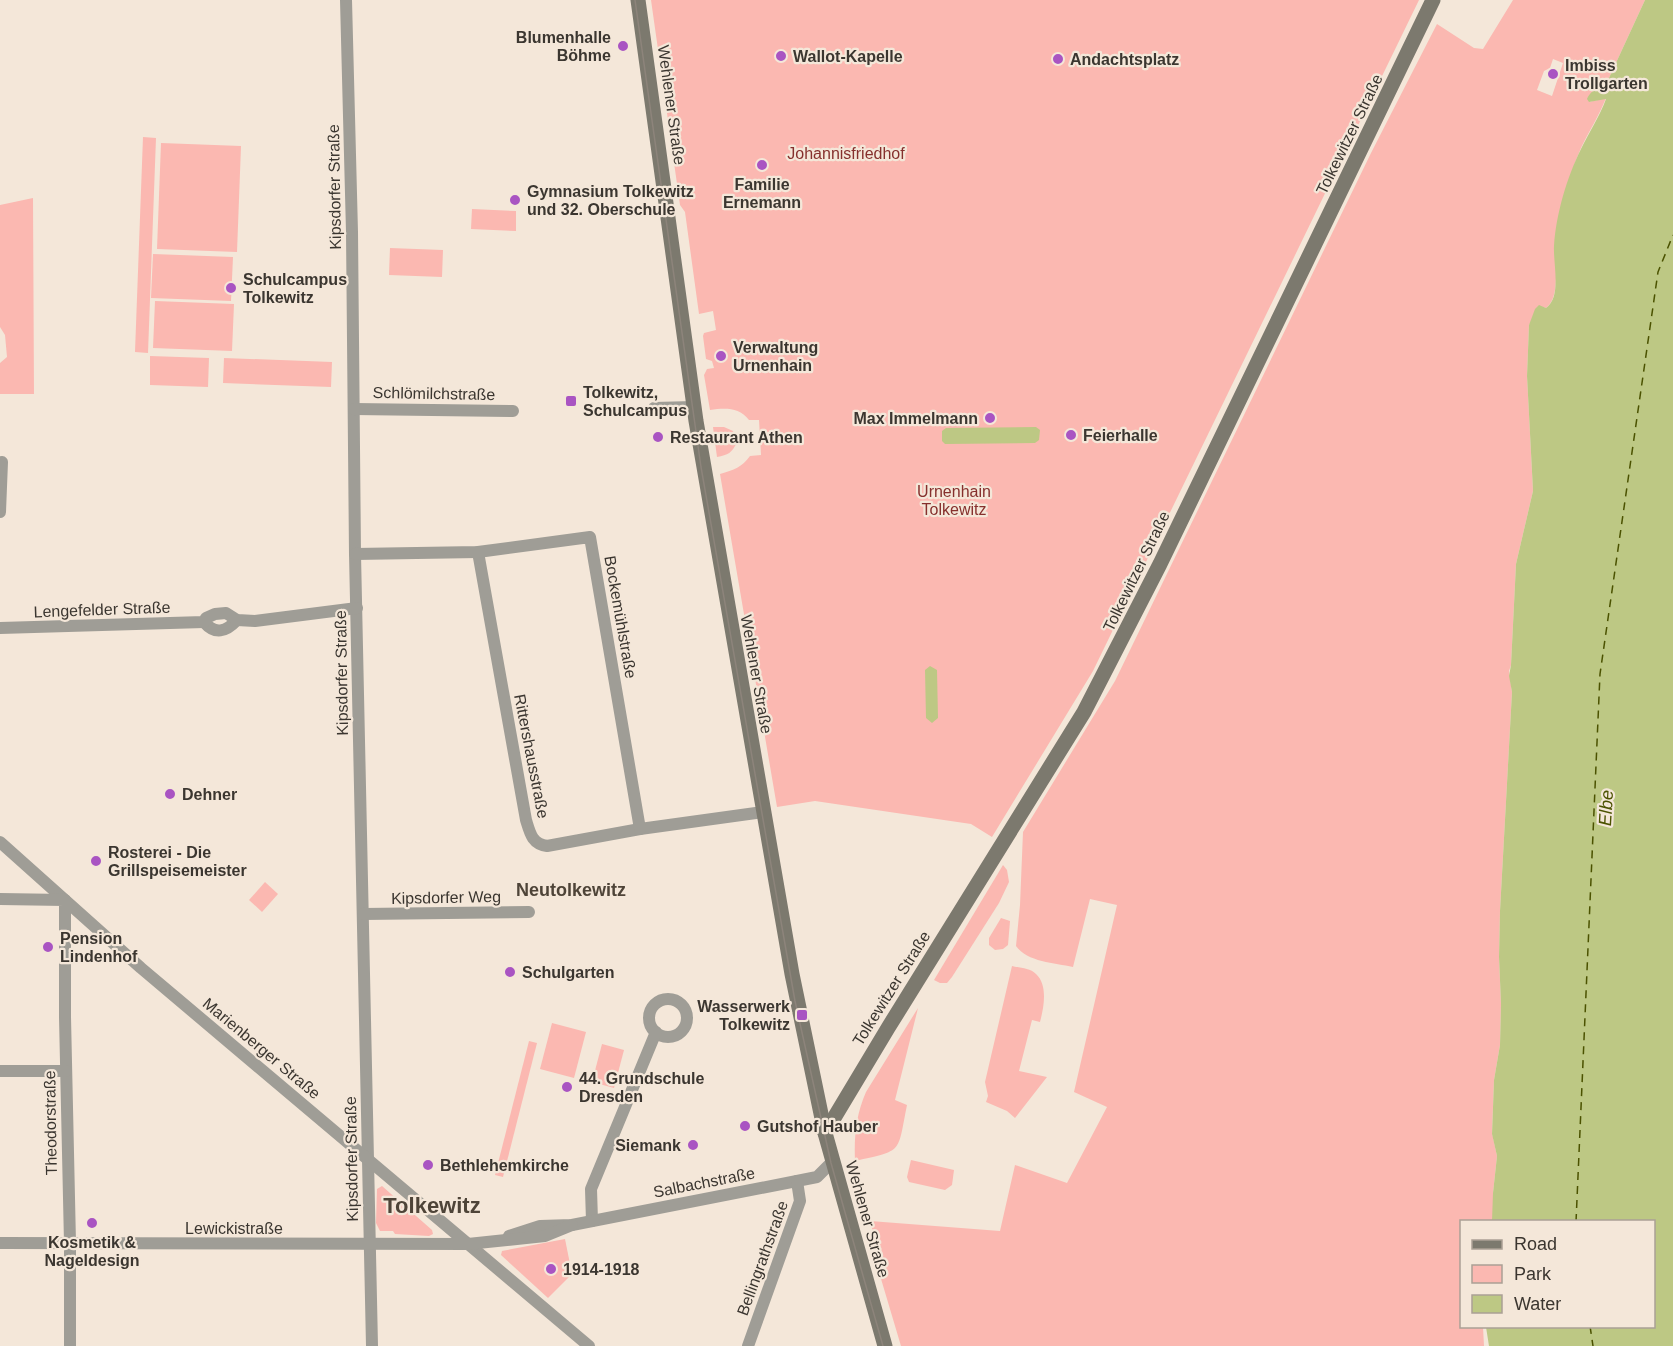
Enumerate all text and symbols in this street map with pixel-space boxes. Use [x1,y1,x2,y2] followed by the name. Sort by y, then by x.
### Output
[516,29,611,64] place label: Blumenhalle Böhme
[616,39,630,53] marker: Blumenhalle Böhme
[655,44,688,166] street label: Wehlener Straße
[793,48,903,65] place label: Wallot-Kapelle
[774,49,788,63] marker: Wallot-Kapelle
[1070,51,1179,68] place label: Andachtsplatz
[1051,52,1065,66] marker: Andachtsplatz
[1565,57,1648,92] place label: Imbiss Trollgarten
[1546,67,1560,81] marker: Imbiss Trollgarten
[1313,71,1386,197] street label: Tolkewitzer Straße
[325,124,344,250] street label: Kipsdorfer Straße
[787,145,905,162] park label: Johannisfriedhof
[755,158,769,172] marker: Familie Ernemann
[723,176,801,211] place label: Familie Ernemann
[527,183,694,218] place label: Gymnasium Tolkewitz und 32. Oberschule
[508,193,522,207] marker: Gymnasium Tolkewitz und 32. Oberschule
[243,271,347,306] place label: Schulcampus Tolkewitz
[224,281,238,295] marker: Schulcampus Tolkewitz
[733,339,818,374] place label: Verwaltung Urnenhain
[714,349,728,363] marker: Verwaltung Urnenhain
[373,384,496,403] street label: Schlömilchstraße
[583,384,687,419] place label: Tolkewitz, Schulcampus
[564,394,578,408] marker: Tolkewitz, Schulcampus
[854,410,978,427] place label: Max Immelmann
[983,411,997,425] marker: Max Immelmann
[1083,427,1158,444] place label: Feierhalle
[1064,428,1078,442] marker: Feierhalle
[670,429,803,446] place label: Restaurant Athen
[651,430,665,444] marker: Restaurant Athen
[917,483,991,518] park label: Urnenhain Tolkewitz
[1100,508,1173,634] street label: Tolkewitzer Straße
[601,554,640,680] street label: Bockemühlstraße
[33,599,171,620] street label: Lengefelder Straße
[332,610,351,736] street label: Kipsdorfer Straße
[738,613,775,735] street label: Wehlener Straße
[511,693,552,820] street label: Rittershausstraße
[182,786,237,803] place label: Dehner
[163,787,177,801] marker: Dehner
[1595,789,1617,827] water label: Elbe
[108,844,247,879] place label: Rosterei - Die Grillspeisemeister
[89,854,103,868] marker: Rosterei - Die Grillspeisemeister
[516,880,626,900] district label: Neutolkewitz
[391,888,501,907] street label: Kipsdorfer Weg
[849,928,934,1049] street label: Tolkewitzer Straße
[60,930,138,965] place label: Pension Lindenhof
[41,940,55,954] marker: Pension Lindenhof
[522,964,614,981] place label: Schulgarten
[503,965,517,979] marker: Schulgarten
[200,994,324,1102] street label: Marienberger Straße
[697,998,790,1033] place label: Wasserwerk Tolkewitz
[795,1008,809,1022] marker: Wasserwerk Tolkewitz
[41,1070,60,1176] street label: Theodorstraße
[579,1070,704,1105] place label: 44. Grundschule Dresden
[560,1080,574,1094] marker: 44. Grundschule Dresden
[342,1096,361,1222] street label: Kipsdorfer Straße
[757,1118,878,1135] place label: Gutshof Hauber
[738,1119,752,1133] marker: Gutshof Hauber
[615,1137,681,1154] place label: Siemank
[686,1138,700,1152] marker: Siemank
[440,1157,569,1174] place label: Bethlehemkirche
[421,1158,435,1172] marker: Bethlehemkirche
[843,1159,892,1280] street label: Wehlener Straße
[652,1164,756,1201] street label: Salbachstraße
[383,1193,481,1218] district label: Tolkewitz
[734,1198,791,1318] street label: Bellingrathstraße
[85,1216,99,1230] marker: Kosmetik & Nageldesign
[185,1220,283,1237] street label: Lewickistraße
[1460,1220,1655,1328] legend
[44,1234,140,1269] place label: Kosmetik & Nageldesign
[1514,1234,1557,1254] text: Road
[563,1261,640,1278] place label: 1914-1918
[544,1262,558,1276] marker: 1914-1918
[1514,1264,1552,1284] text: Park
[1514,1294,1561,1314] text: Water

